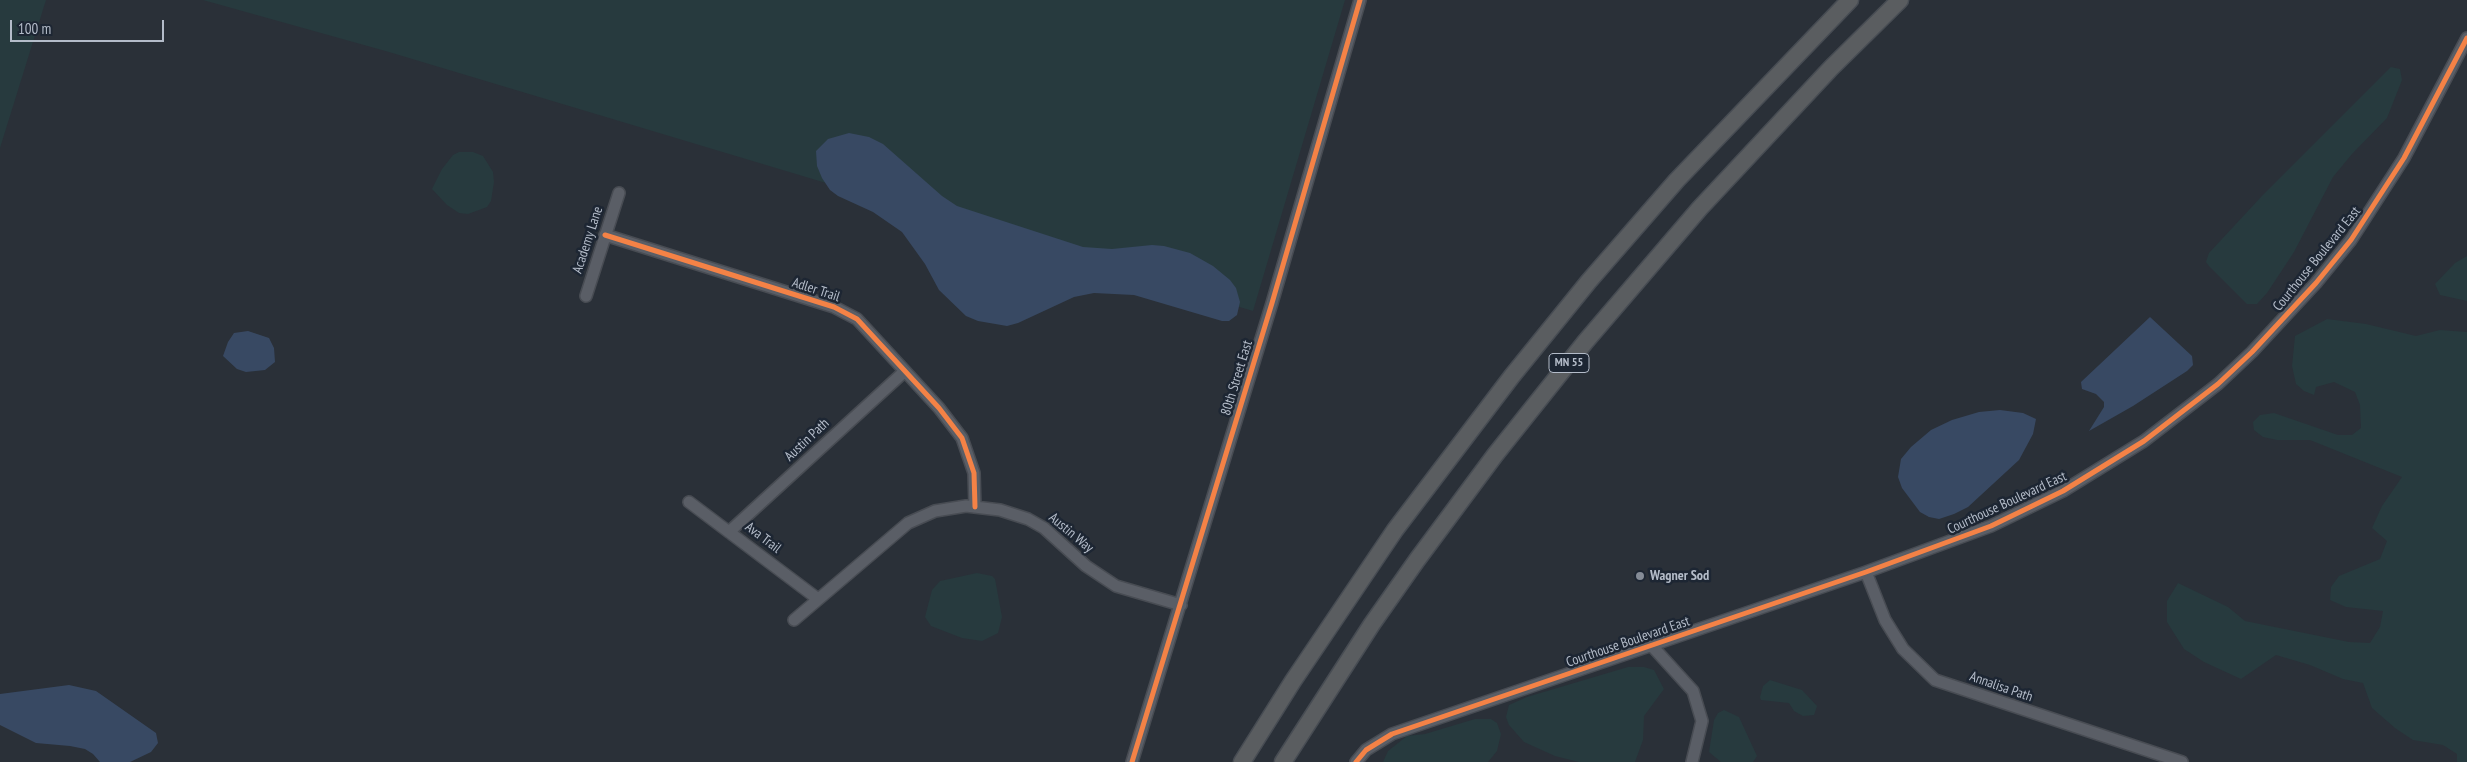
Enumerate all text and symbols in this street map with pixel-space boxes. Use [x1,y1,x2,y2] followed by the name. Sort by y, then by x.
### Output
[12,10,166,42] scale bar
[18,19,51,38] text: 100 m
[2270,203,2364,315] street label: Courthouse Boulevard East
[569,204,607,276] street label: Academy Lane
[790,274,842,306] street label: Adler Trail
[1218,338,1256,418] street label: 80th Street East
[1549,353,1589,372] road number: MN 55
[781,415,833,465] street label: Austin Path
[1945,468,2069,538] street label: Courthouse Boulevard East
[1045,509,1097,557] street label: Austin Way
[742,519,784,557] street label: Ava Trail
[1650,568,1709,584] place label: Wagner Sod
[1634,570,1646,582] marker: Wagner Sod
[1564,613,1692,671] street label: Courthouse Boulevard East
[1967,668,2035,706] street label: Annalisa Path

